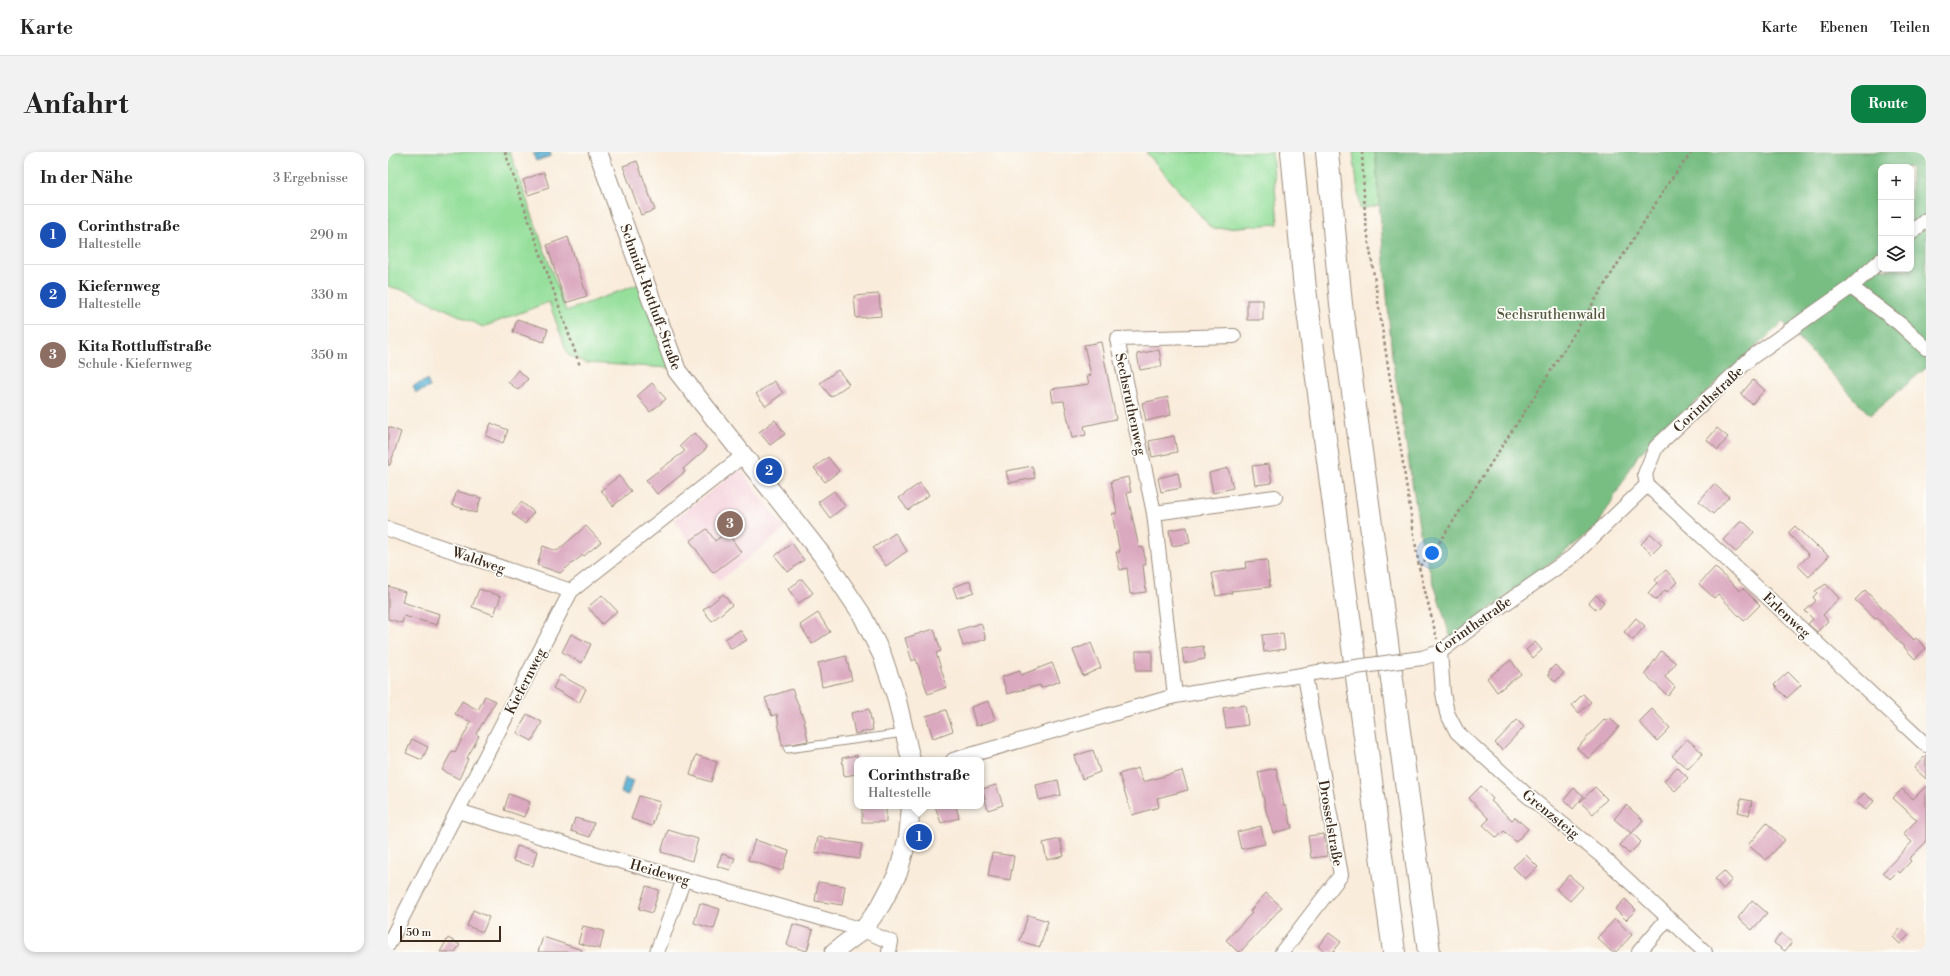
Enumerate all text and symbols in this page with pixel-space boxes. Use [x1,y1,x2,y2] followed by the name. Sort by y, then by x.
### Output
[20,16,73,40] text: Karte
[1761,19,1798,37] text: Karte
[1820,19,1868,37] text: Ebenen
[1890,19,1930,37] text: Teilen
[1851,85,1926,123] button: Route
[24,87,128,122] text: Anfahrt
[1878,164,1914,272] map controls
[1878,164,1914,200] button: +
[40,167,133,189] text: In der Nähe
[273,170,348,186] text: 3 Ergebnisse
[1878,200,1914,236] button: −
[78,217,180,236] text: Corinthstraße
[615,222,685,373] street label: Schmidt-Rottluff-Straße
[50,227,56,243] text: 1
[310,227,348,243] text: 290 m
[78,236,141,252] text: Haltestelle
[1878,236,1914,272] button: layers
[78,277,160,296] text: Kiefernweg
[49,287,57,303] text: 2
[311,287,348,303] text: 330 m
[78,296,141,312] text: Haltestelle
[1497,306,1605,324] park label: Sechsruthenwald
[78,337,212,356] text: Kita Rottluffstraße
[49,347,57,363] text: 3
[311,347,348,363] text: 350 m
[1110,352,1150,458] street label: Sechsruthenweg
[78,356,192,372] text: Schule · Kiefernweg
[1670,363,1748,437] street label: Corinthstraße
[756,456,782,486] pin: 2
[717,509,743,539] pin: 3
[449,543,508,579] street label: Waldweg
[1422,543,1442,563] your location
[1759,589,1815,643] street label: Erlenweg
[1432,593,1515,659] street label: Corinthstraße
[501,645,551,718] street label: Kiefernweg
[854,757,984,809] popup
[868,766,970,785] text: Corinthstraße
[1314,779,1346,868] street label: Drosselstraße
[868,785,931,801] text: Haltestelle
[1518,786,1583,844] street label: Grenzsteig
[906,822,932,852] pin: 1
[628,856,693,890] street label: Heideweg
[400,924,501,943] scale bar
[406,926,431,940] text: 50 m

